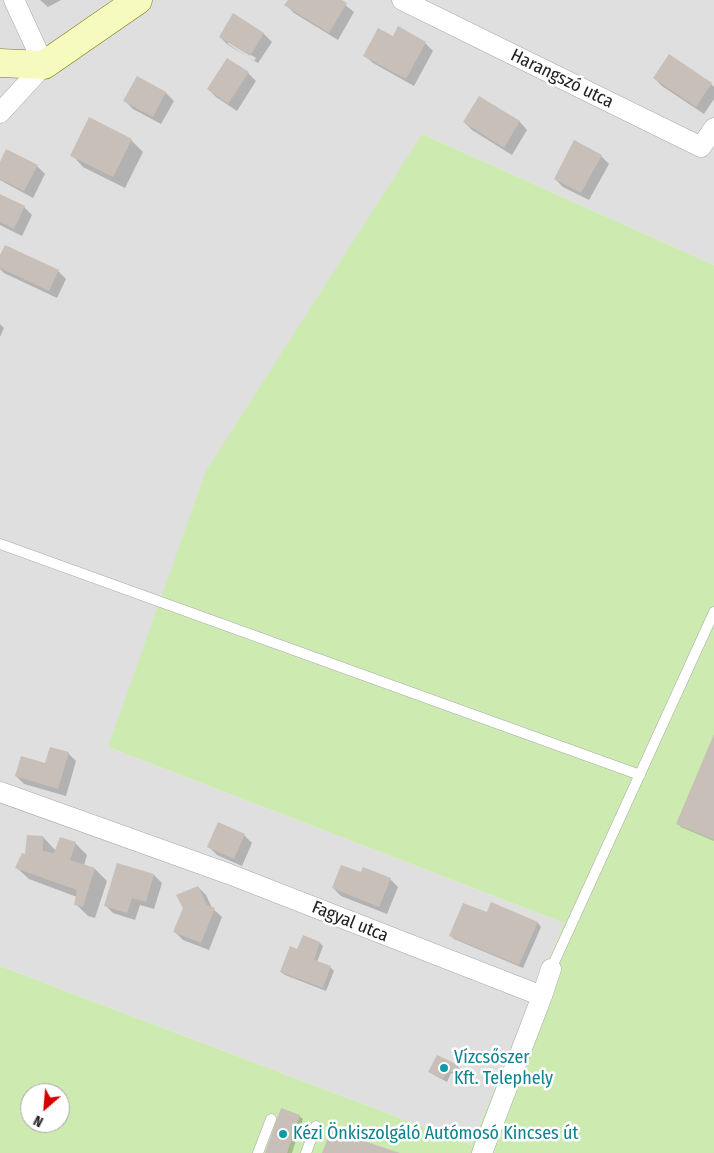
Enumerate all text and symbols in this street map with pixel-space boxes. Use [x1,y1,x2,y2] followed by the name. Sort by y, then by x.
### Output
[507,45,617,113] street label: Harangszó utca
[309,897,391,947] street label: Fagyal utca
[454,1047,553,1090] place label: Vízcsőszer Kft. Telephely
[438,1062,450,1074] marker: Vízcsőszer Kft. Telephely
[20,1083,70,1133] north arrow
[31,1111,46,1130] text: N
[293,1123,578,1145] place label: Kézi Önkiszolgáló Autómosó Kincses út
[277,1128,289,1140] marker: Kézi Önkiszolgáló Autómosó Kincses út

